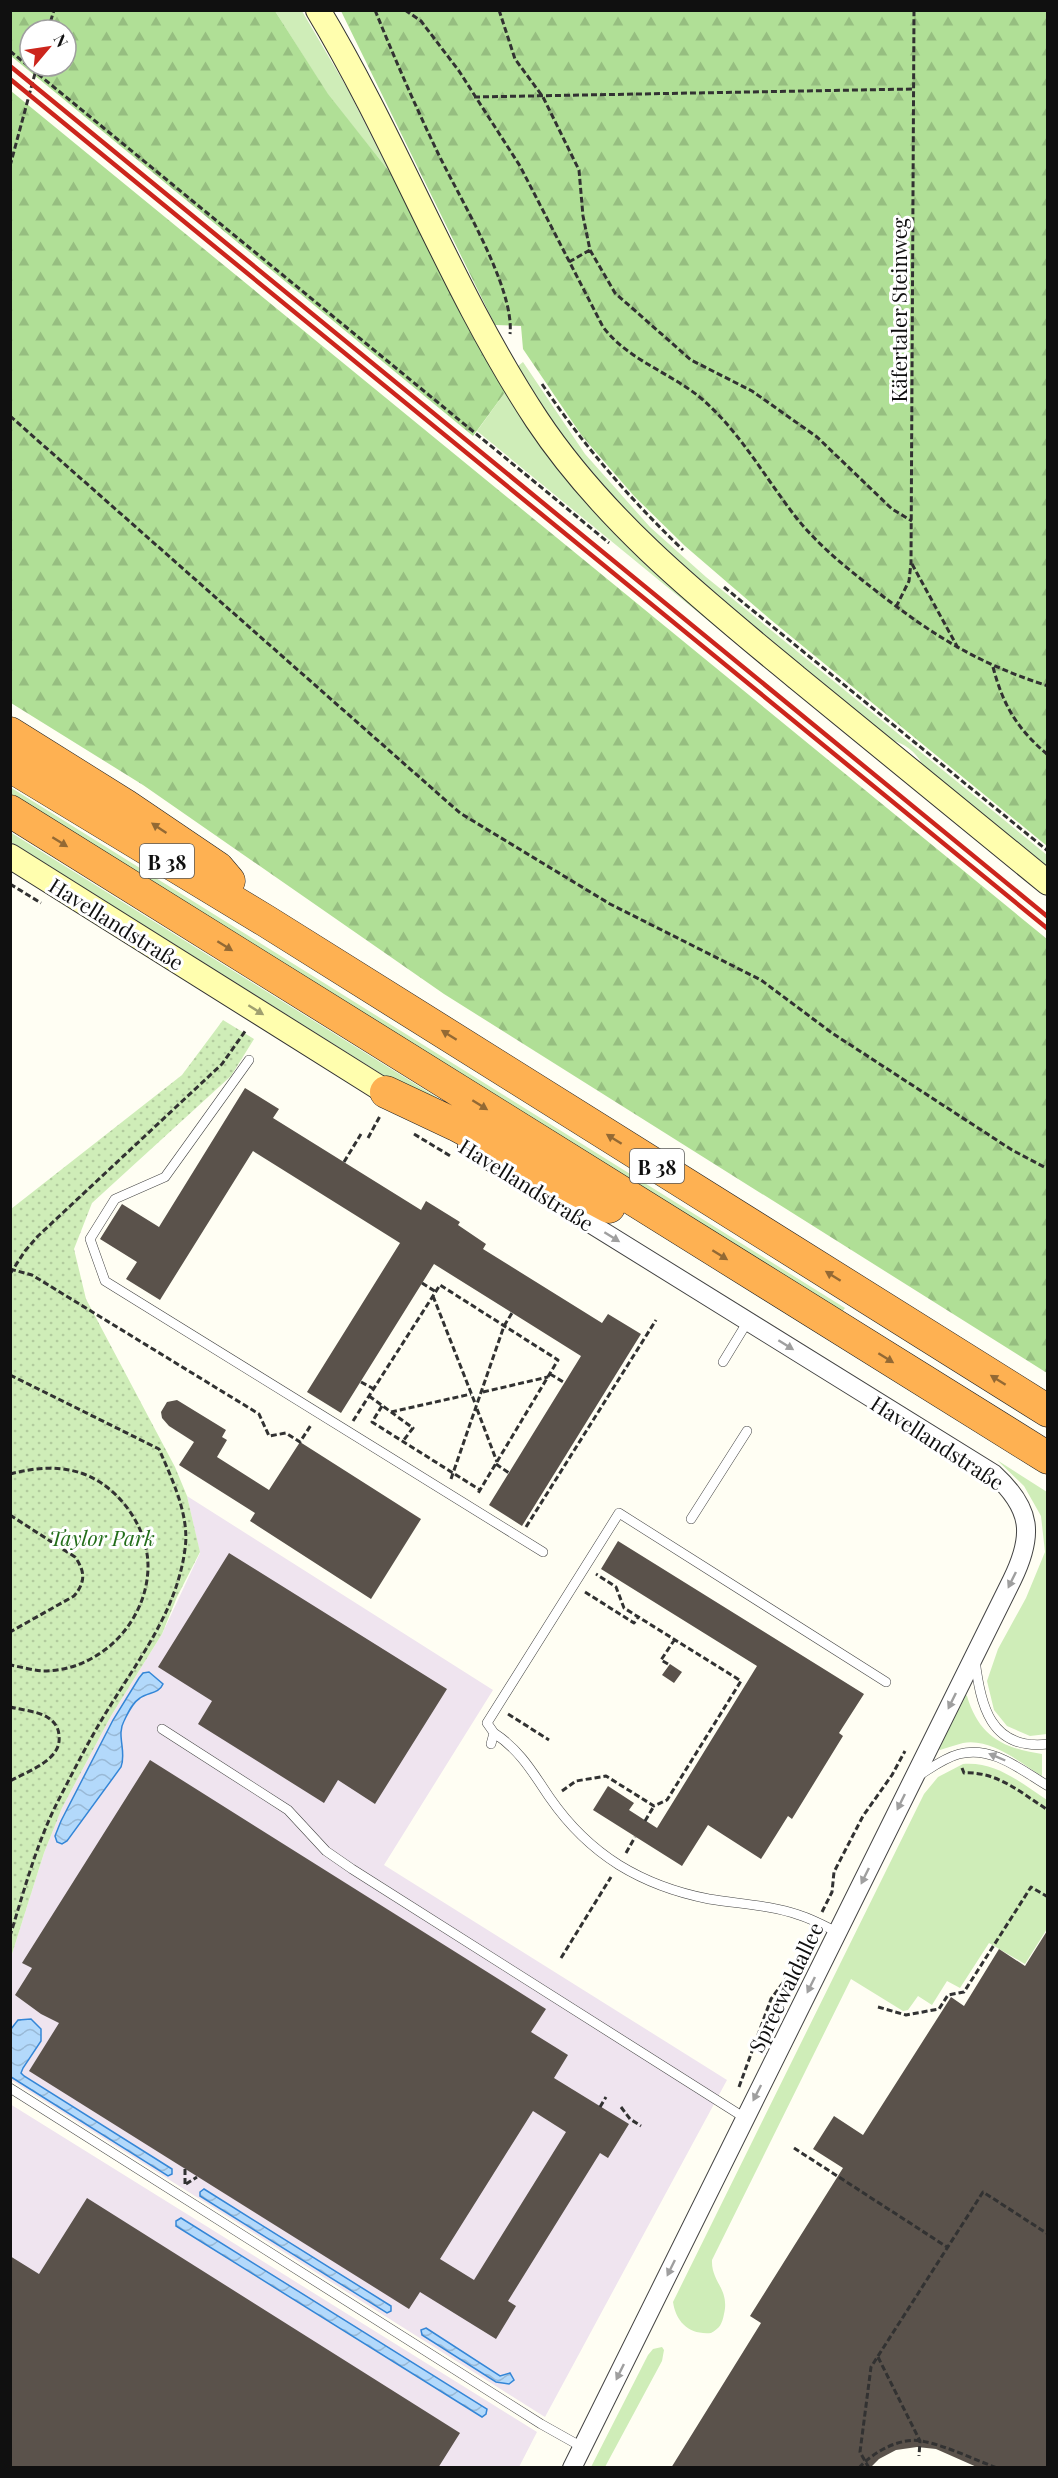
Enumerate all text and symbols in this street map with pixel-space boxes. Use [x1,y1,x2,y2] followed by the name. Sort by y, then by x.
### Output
[18,18,78,78] north arrow
[50,30,74,51] text: N
[884,218,912,402] street label: Käfertaler Steinweg
[152,822,168,834] one-way arrow
[52,837,68,848] one-way arrow
[140,844,194,878] road number: B 38
[44,870,190,976] street label: Havellandstraße
[217,940,234,951] one-way arrow
[248,1005,264,1016] one-way arrow
[441,1030,457,1041] one-way arrow
[472,1099,488,1110] one-way arrow
[454,1131,600,1237] street label: Havellandstraße
[606,1134,622,1145] one-way arrow
[630,1149,684,1183] road number: B 38
[604,1231,620,1242] one-way arrow
[712,1249,728,1260] one-way arrow
[825,1271,841,1282] one-way arrow
[778,1340,794,1351] one-way arrow
[878,1352,894,1363] one-way arrow
[990,1374,1006,1385] one-way arrow
[866,1388,1010,1496] street label: Havellandstraße
[49,1523,155,1551] park label: Taylor Park
[1008,1571,1017,1588] one-way arrow
[947,1692,956,1709] one-way arrow
[988,1752,1006,1761] one-way arrow
[897,1793,906,1810] one-way arrow
[860,1868,869,1885] one-way arrow
[741,1917,829,2057] street label: Spreewaldallee
[807,1976,817,1994] one-way arrow
[753,2085,762,2102] one-way arrow
[666,2260,676,2277] one-way arrow
[615,2364,624,2381] one-way arrow

